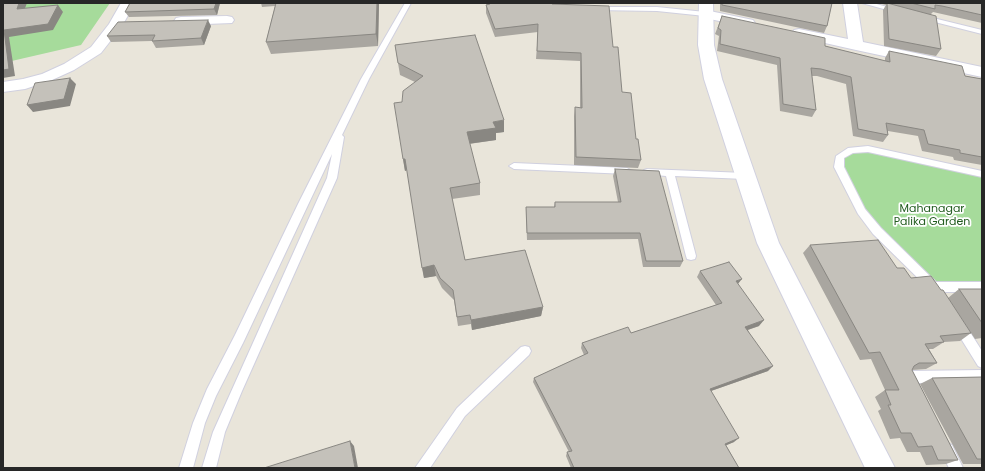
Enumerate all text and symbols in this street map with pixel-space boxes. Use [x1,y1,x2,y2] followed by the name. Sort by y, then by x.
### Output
[894,202,970,228] park label: Mahanagar Palika Garden

